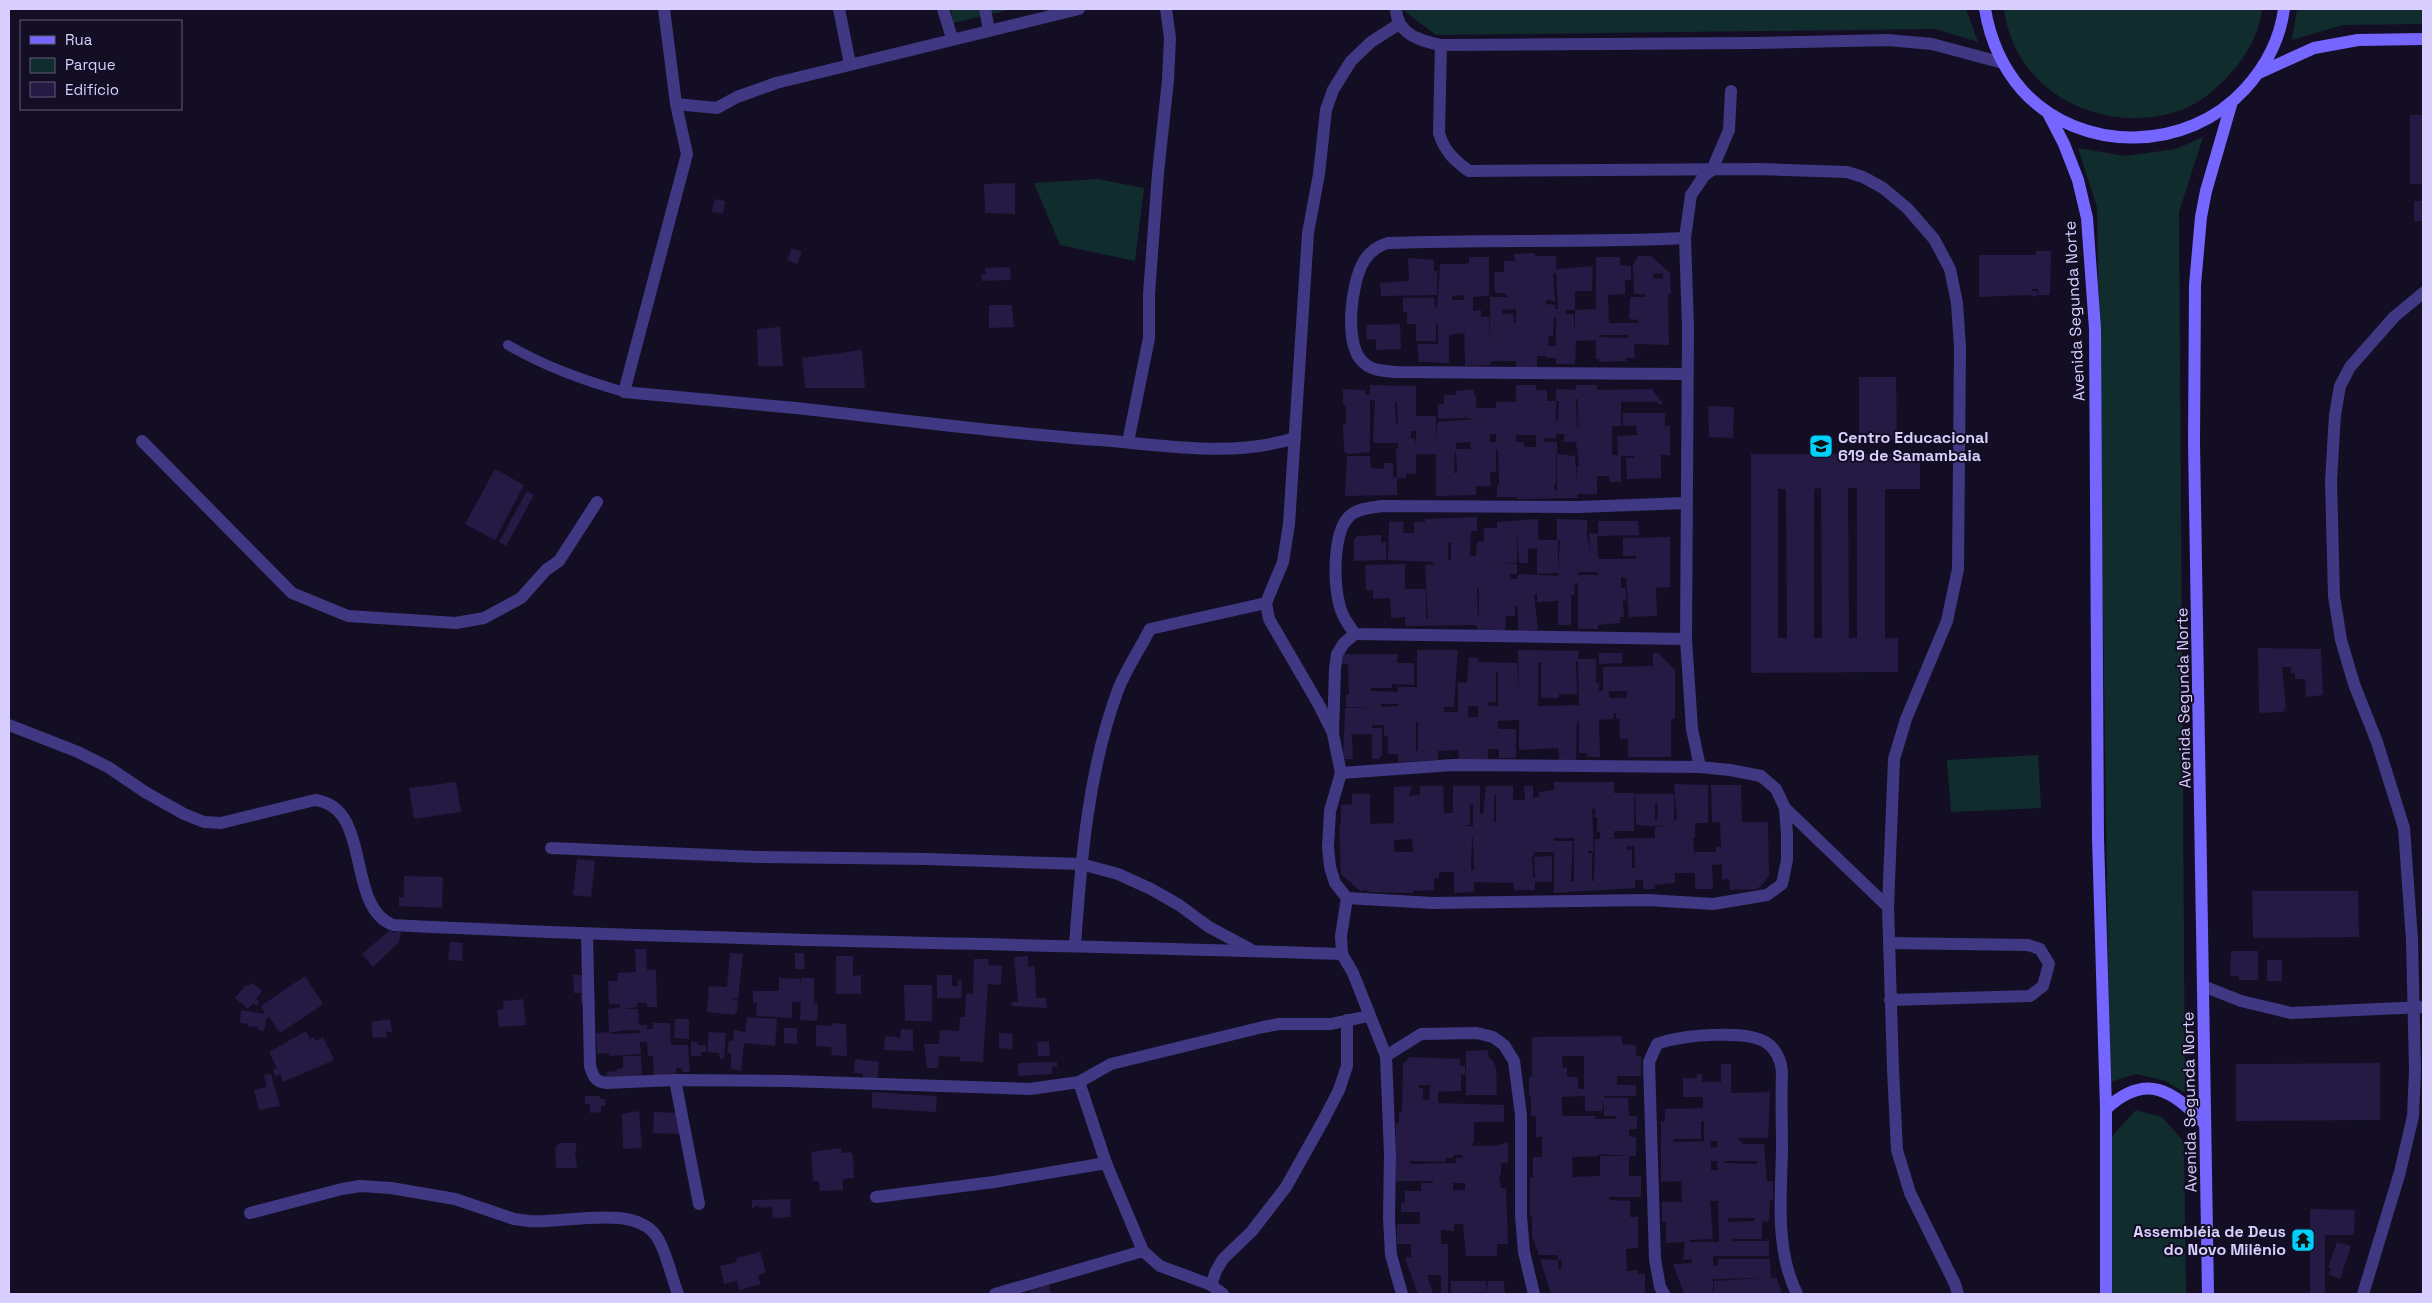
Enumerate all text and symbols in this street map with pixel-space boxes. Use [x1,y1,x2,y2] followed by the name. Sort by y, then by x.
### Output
[20,20,182,110] legend
[65,30,93,49] text: Rua
[65,55,116,74] text: Parque
[65,80,119,99] text: Edifício
[2059,220,2090,402] street label: Avenida Segunda Norte
[1838,427,1989,466] place label: Centro Educacional 619 de Samambaia
[1808,433,1834,459] school or university icon: Centro Educacional 619 de Samambaia
[2171,607,2196,789] street label: Avenida Segunda Norte
[2177,1011,2202,1193] street label: Avenida Segunda Norte
[2133,1221,2286,1260] place label: Assembléia de Deus do Novo Milênio
[2290,1227,2316,1253] temple icon: Assembléia de Deus do Novo Milênio

